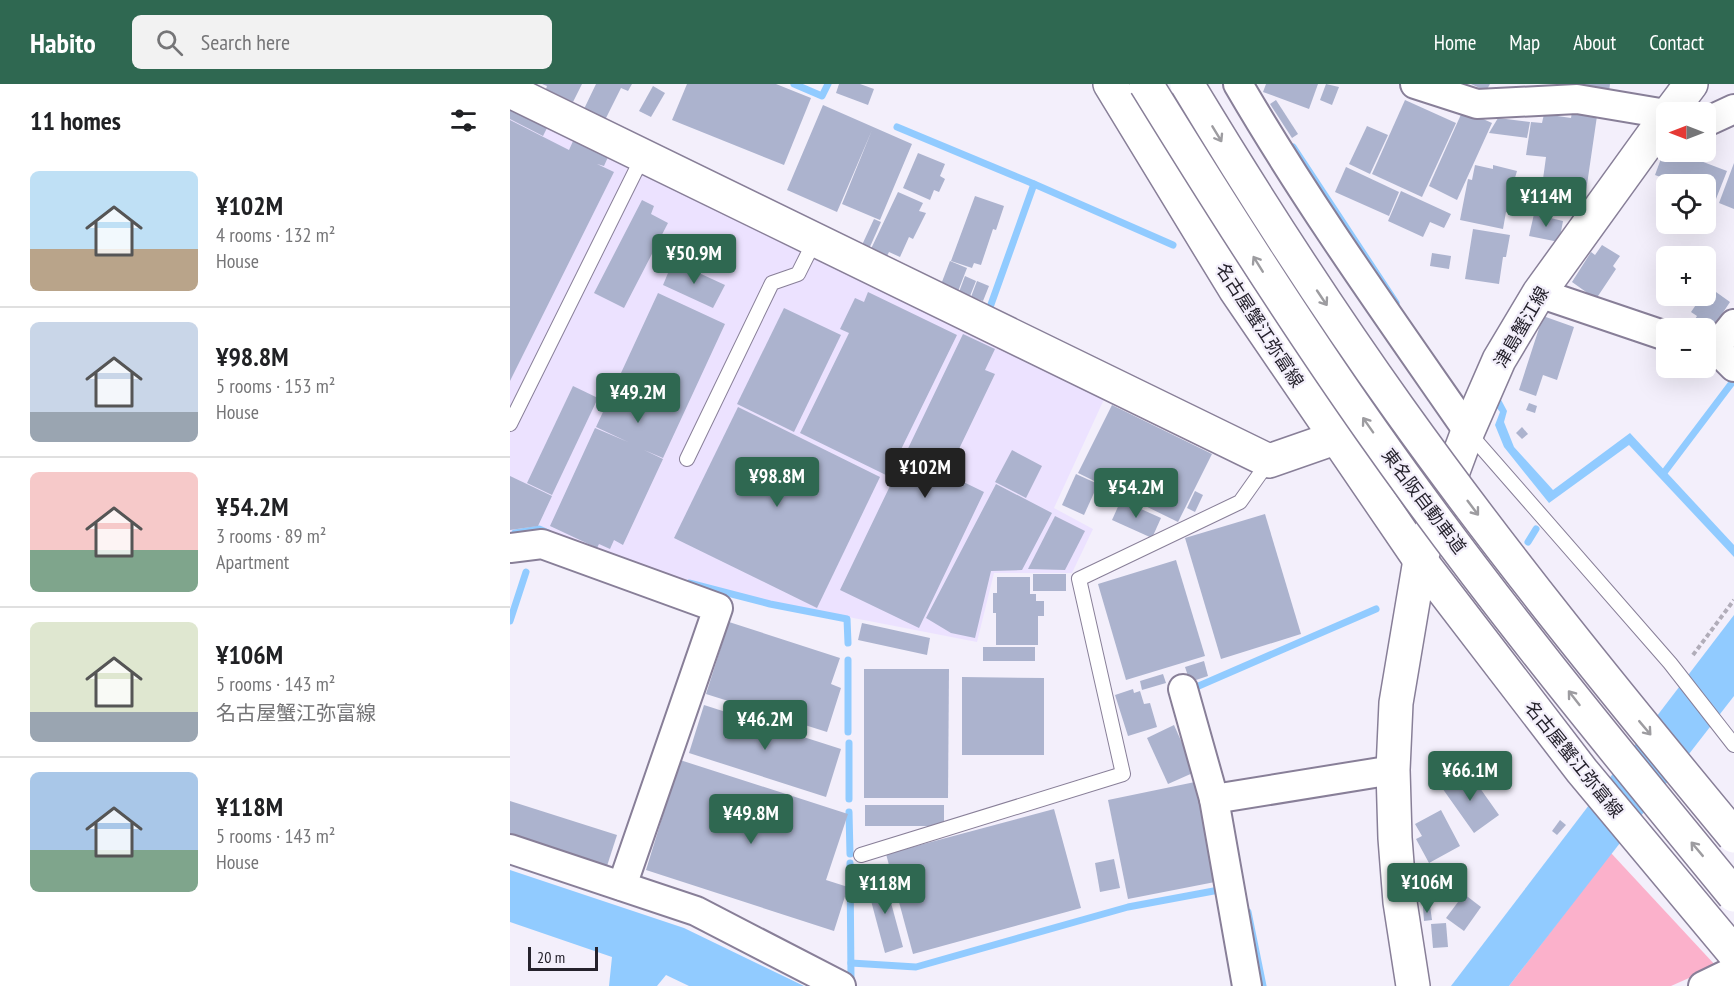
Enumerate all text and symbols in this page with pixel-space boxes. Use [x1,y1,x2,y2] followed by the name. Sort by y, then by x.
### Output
[132,15,552,69] search box
[30,24,96,61] text: Habito
[153,26,186,59] icon: search
[201,28,290,56] text: Search here
[1434,29,1476,56] text: Home
[1509,29,1540,56] text: Map
[1573,29,1616,56] text: About
[1649,29,1704,56] text: Contact
[1656,102,1716,162] north arrow
[1656,102,1716,378] map controls
[30,104,121,137] text: 11 homes
[447,104,480,137] icon: filters
[1212,125,1224,142] one-way arrow
[1656,174,1716,234] button: locate
[1504,177,1588,228] pin: ¥114M
[1520,183,1572,209] text: ¥114M
[216,189,283,222] text: ¥102M
[78,195,150,267] icon: home
[216,222,335,248] text: 4 rooms · 132 m²
[645,234,743,285] pin: ¥50.9M
[666,240,722,266] text: ¥50.9M
[1656,246,1716,306] button: +
[216,248,259,274] text: House
[1252,256,1264,273] one-way arrow
[1211,258,1309,392] street label: 名古屋蟹江弥富線
[1489,282,1553,372] street label: 津島蟹江線
[1316,290,1329,307] one-way arrow
[1656,318,1716,378] button: −
[216,340,289,373] text: ¥98.8M
[78,346,150,418] icon: home
[216,373,335,399] text: 5 rooms · 153 m²
[589,373,687,424] pin: ¥49.2M
[610,379,666,405] text: ¥49.2M
[216,399,259,425] text: House
[1362,418,1374,434] one-way arrow
[1377,444,1471,558] street label: 東名阪自動車道
[883,448,967,499] pin: ¥102M
[899,454,951,480] text: ¥102M
[728,457,826,508] pin: ¥98.8M
[749,463,805,489] text: ¥98.8M
[1087,468,1185,519] pin: ¥54.2M
[1108,474,1164,500] text: ¥54.2M
[216,490,289,523] text: ¥54.2M
[78,496,150,568] icon: home
[1467,499,1479,515] one-way arrow
[216,523,326,549] text: 3 rooms · 89 m²
[216,549,289,575] text: Apartment
[216,638,283,671] text: ¥106M
[78,646,150,718] icon: home
[216,671,335,697] text: 5 rooms · 143 m²
[1568,690,1581,706] one-way arrow
[1520,696,1628,822] street label: 名古屋蟹江弥富線
[216,700,376,726] text: 名古屋蟹江弥富線
[716,700,814,751] pin: ¥46.2M
[737,706,793,732] text: ¥46.2M
[1638,720,1651,736] one-way arrow
[1421,751,1519,802] pin: ¥66.1M
[1442,757,1498,783] text: ¥66.1M
[216,790,283,823] text: ¥118M
[702,794,800,845] pin: ¥49.8M
[78,796,150,868] icon: home
[723,800,779,826] text: ¥49.8M
[216,823,335,849] text: 5 rooms · 143 m²
[1690,842,1703,858] one-way arrow
[216,849,259,875] text: House
[1385,863,1469,914] pin: ¥106M
[843,864,927,915] pin: ¥118M
[1401,869,1453,895] text: ¥106M
[859,870,911,896] text: ¥118M
[528,944,598,972] scale bar
[537,947,565,967] text: 20 m

